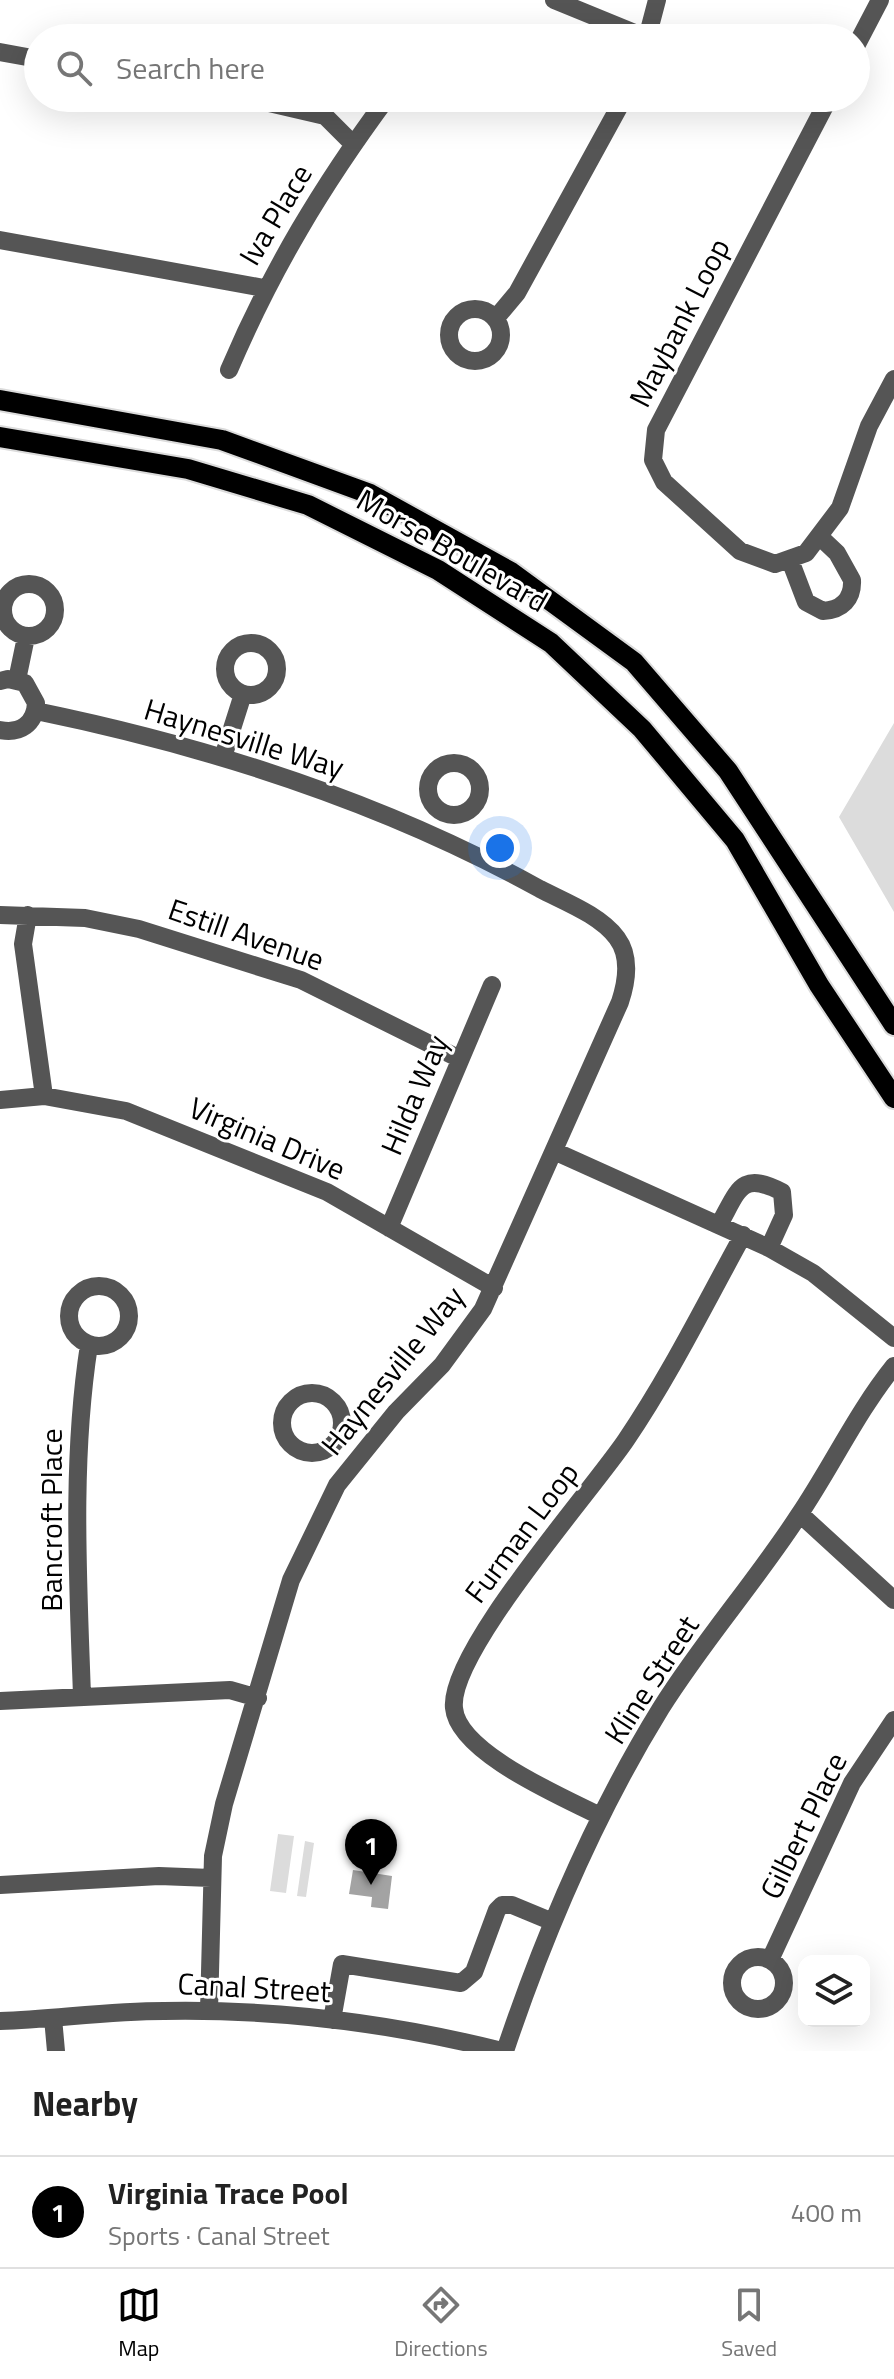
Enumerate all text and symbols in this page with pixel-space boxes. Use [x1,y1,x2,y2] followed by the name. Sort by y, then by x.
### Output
[24,24,870,112] search box
[116,45,265,91] text: Search here
[52,46,96,90] icon: search
[227,155,323,274] street label: Iva Place
[617,230,741,415] street label: Maybank Loop
[348,477,557,624] street label: Morse Boulevard
[139,686,350,790] street label: Haynesville Way
[480,828,520,868] your location
[162,886,330,982] street label: Estill Avenue
[368,1027,460,1162] street label: Hilda Way
[182,1084,353,1192] street label: Virginia Drive
[309,1276,475,1465] street label: Haynesville Way
[28,1428,74,1612] street label: Bancroft Place
[453,1452,590,1613] street label: Furman Loop
[592,1605,710,1753] street label: Kline Street
[748,1744,858,1907] street label: Gilbert Place
[345,1819,397,1885] pin: 1
[798,1955,870,2027] map controls
[798,1955,870,2027] button: layers
[176,1960,332,2014] street label: Canal Street
[32,2077,138,2129] text: Nearby
[108,2170,349,2216] text: Virginia Trace Pool
[51,2193,65,2232] text: 1
[791,2193,862,2232] text: 400 m
[108,2216,330,2255] text: Sports · Canal Street
[117,2283,161,2365] tab: Map
[394,2283,488,2365] tab: Directions
[721,2283,777,2365] tab: Saved

